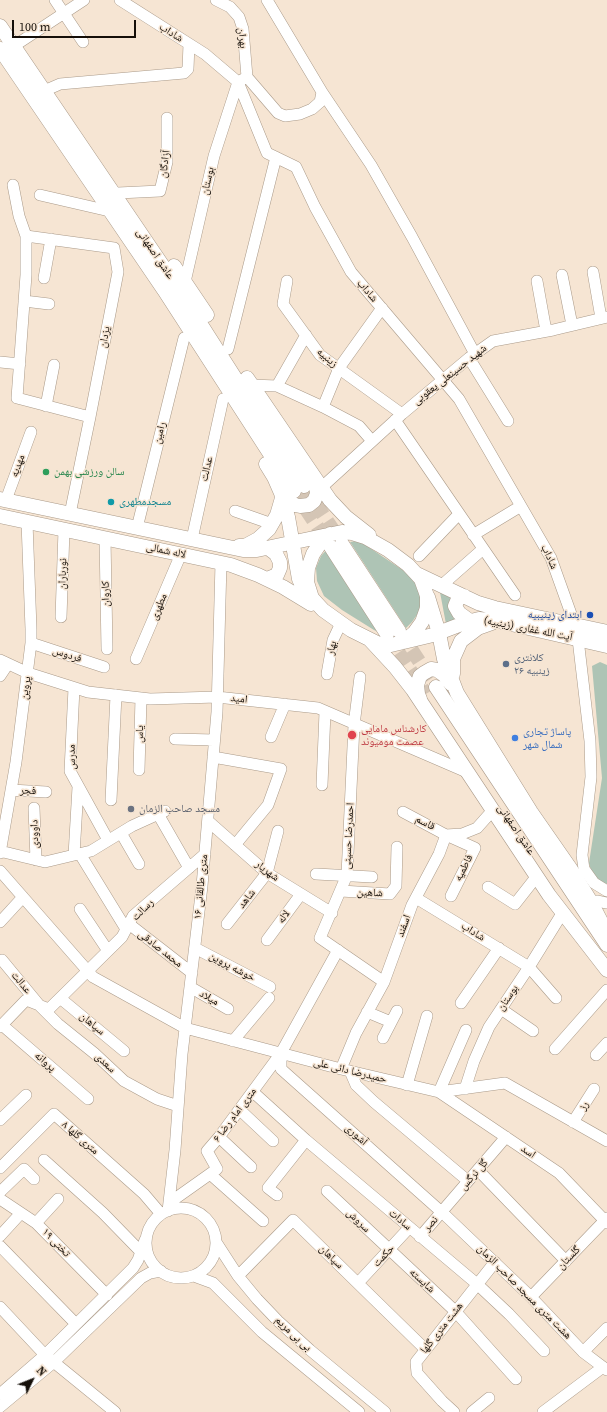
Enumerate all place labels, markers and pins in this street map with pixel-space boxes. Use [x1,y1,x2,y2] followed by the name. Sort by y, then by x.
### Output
[54,465,125,479] place label: سالن ورزشی بهمن
[41,467,51,477] marker: سالن ورزشی بهمن
[119,495,171,509] place label: مسجدمطهری
[106,497,116,507] marker: مسجدمطهری
[528,608,582,622] place label: ابتدای زینیبیه
[585,610,595,620] marker: ابتدای زینیبیه
[514,651,550,677] place label: کلانتری ۲۶ زینبیه
[501,659,511,669] marker: کلانتری ۲۶ زینبیه
[361,722,426,748] place label: کارشناس مامایی عصمت مومیوند
[523,725,571,751] place label: پاساژ تجاری شمال شهر
[346,729,358,741] marker: کارشناس مامایی عصمت مومیوند
[510,733,520,743] marker: پاساژ تجاری شمال شهر
[139,802,220,816] place label: مسجد صاحب الزمان
[126,804,136,814] marker: مسجد صاحب الزمان

